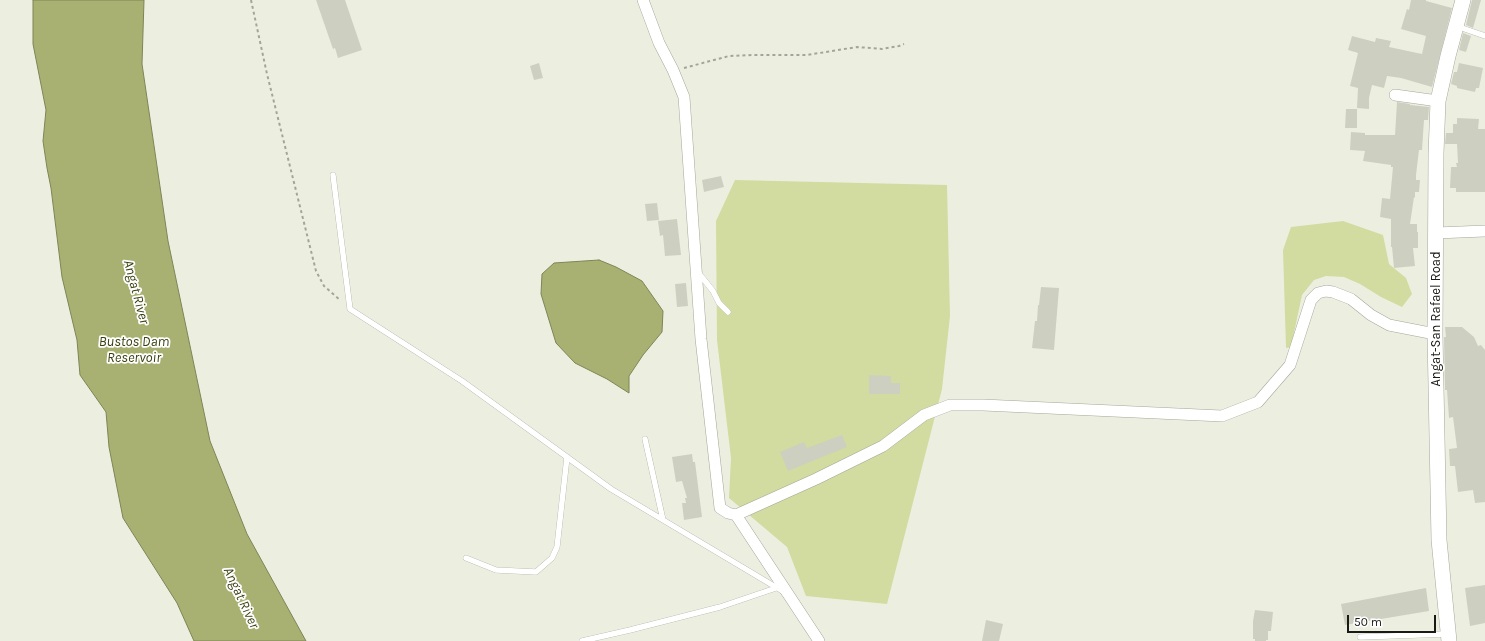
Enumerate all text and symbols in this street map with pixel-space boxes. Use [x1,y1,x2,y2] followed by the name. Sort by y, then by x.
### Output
[1428,251,1444,387] street label: Angat-San Rafael Road
[119,258,153,326] water label: Angat River
[99,334,169,366] water label: Bustos Dam Reservoir
[219,565,263,631] water label: Angat River
[1349,607,1438,633] scale bar
[1354,615,1382,629] text: 50 m

